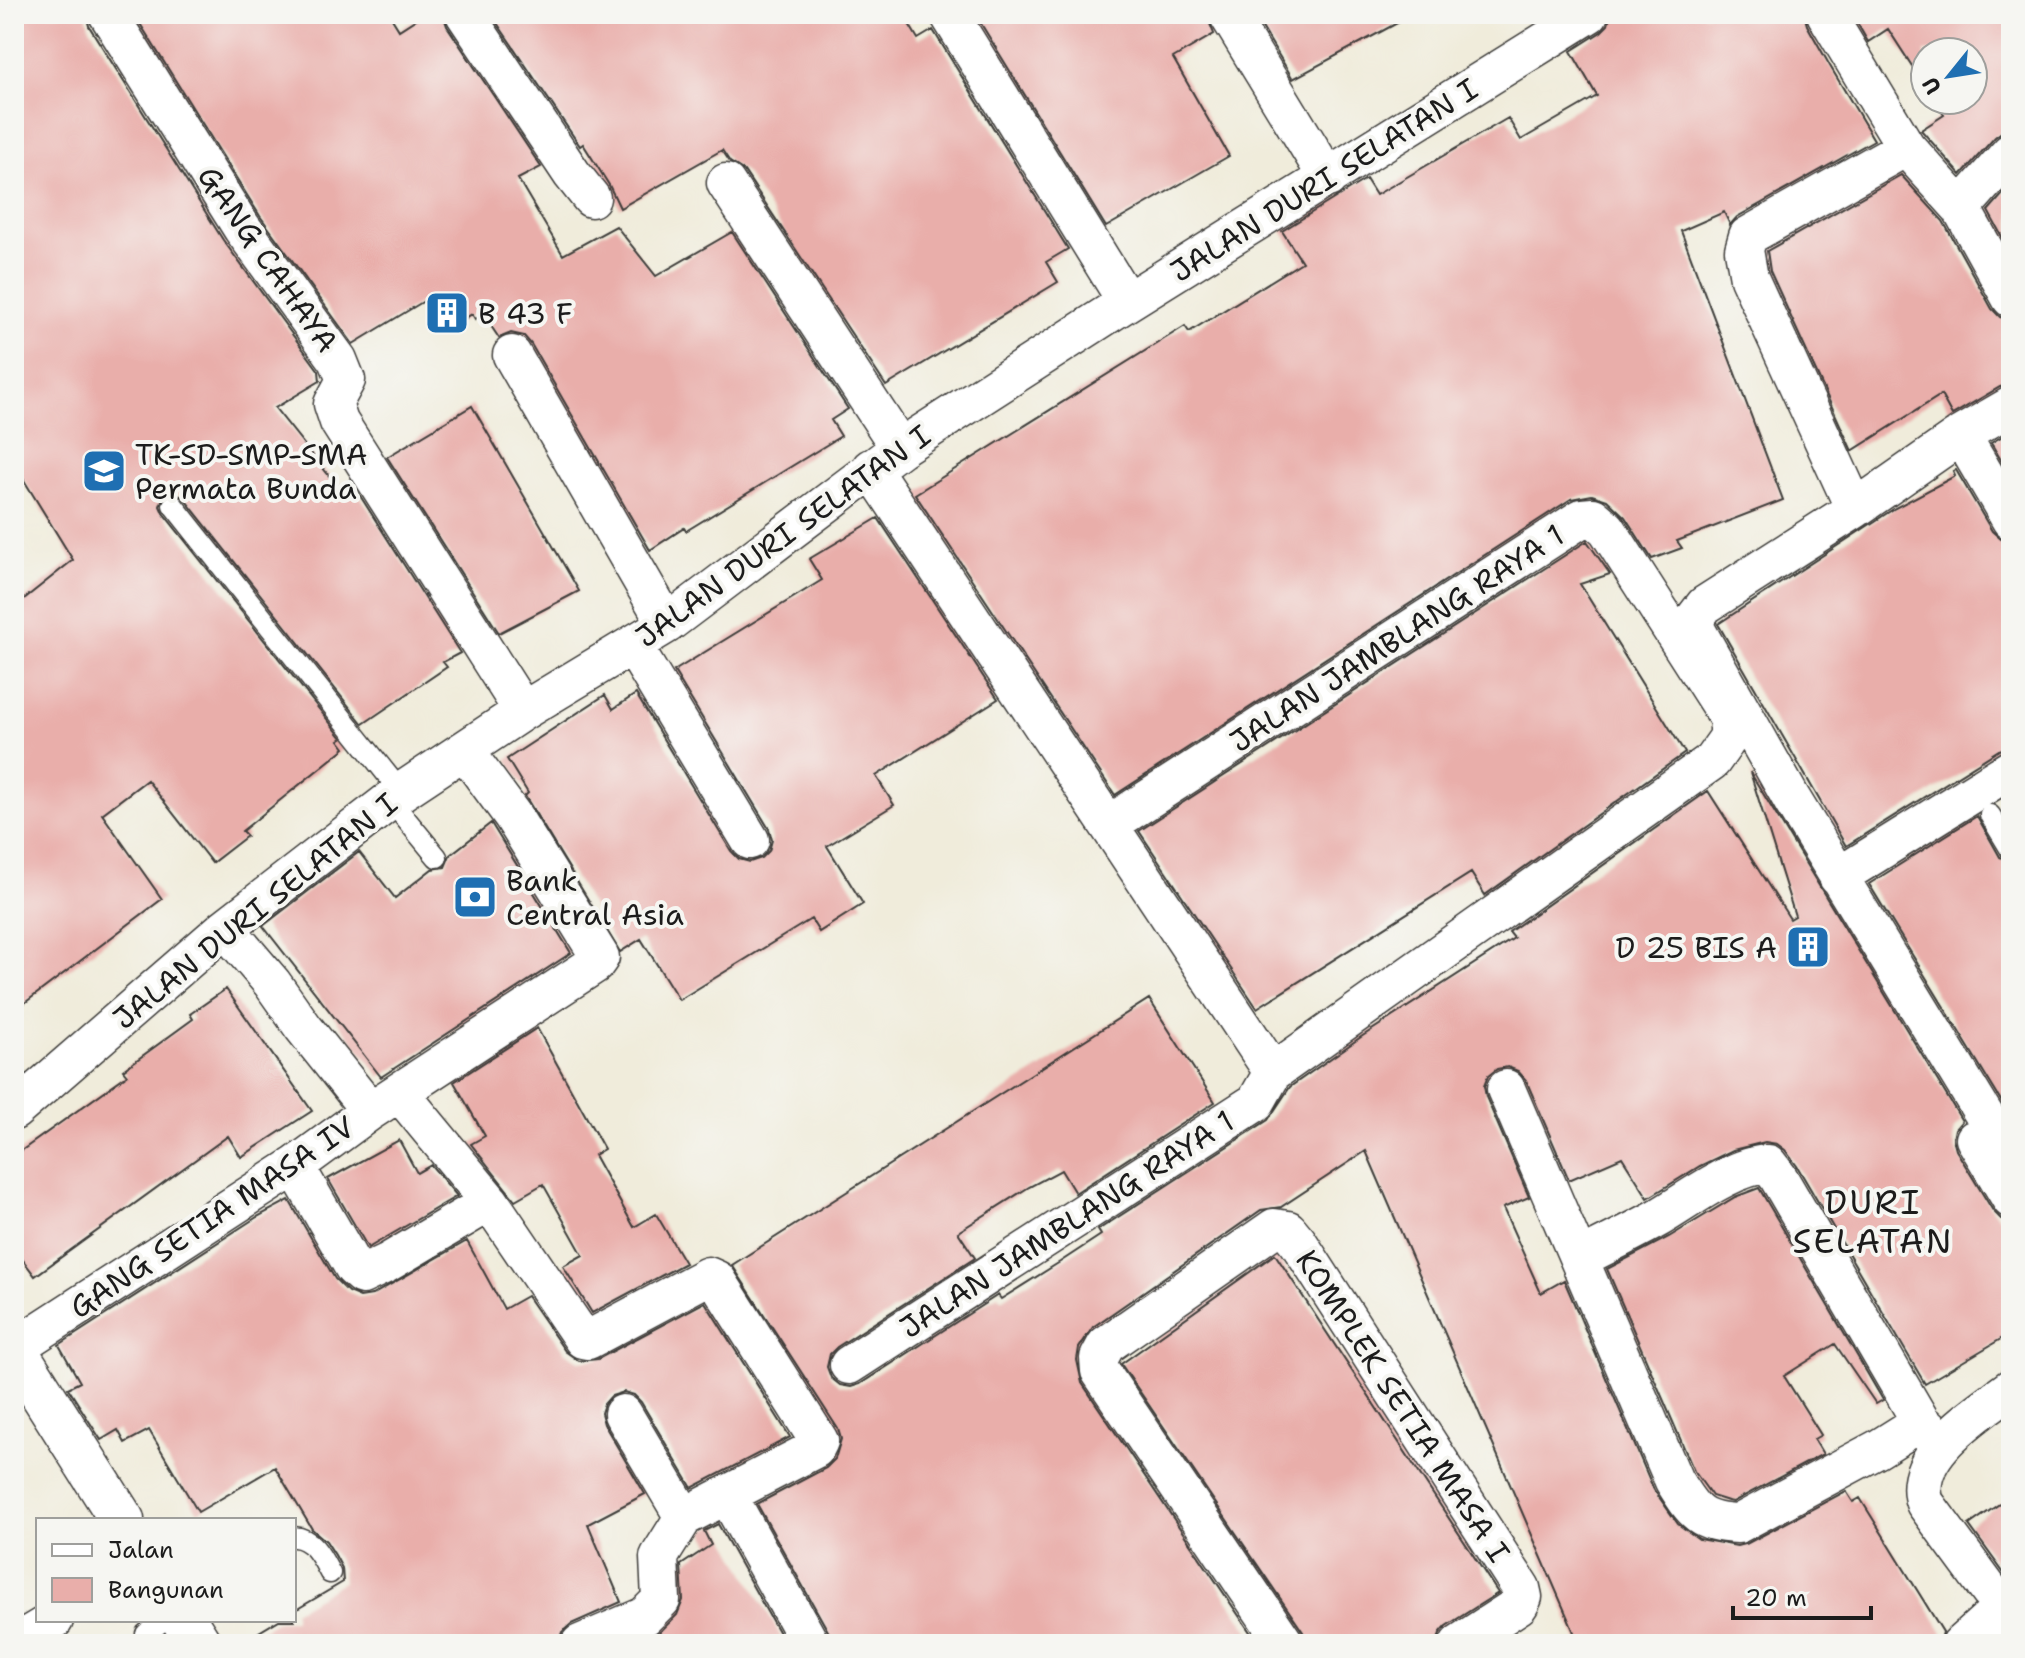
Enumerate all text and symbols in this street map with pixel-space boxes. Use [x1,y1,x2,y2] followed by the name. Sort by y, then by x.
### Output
[1909,36,1989,116] north arrow
[1163,69,1485,291] street label: JALAN DURI SELATAN I
[1916,72,1948,100] text: U
[188,157,348,361] street label: GANG CAHAYA
[423,289,471,337] building icon: B 43 F
[478,293,573,334] place label: B 43 F
[627,415,939,657] street label: JALAN DURI SELATAN I
[135,434,368,509] place label: TK-SD-SMP-SMA Permata Bunda
[80,447,128,495] school or university icon: TK-SD-SMP-SMA Permata Bunda
[1222,514,1572,762] street label: JALAN JAMBLANG RAYA 1
[104,783,406,1039] street label: JALAN DURI SELATAN I
[506,860,684,935] place label: Bank Central Asia
[451,873,499,921] bank icon: Bank Central Asia
[1784,923,1832,971] building icon: D 25 BIS A
[1615,927,1777,968] place label: D 25 BIS A
[892,1100,1242,1348] street label: JALAN JAMBLANG RAYA 1
[61,1106,363,1328] street label: GANG SETIA MASA IV
[1793,1179,1954,1264] district label: DURI SELATAN
[1286,1242,1520,1570] street label: KOMPLEK SETIA MASA I
[36,1518,296,1622] legend
[108,1534,174,1566] text: Jalan
[1733,1570,1871,1620] scale bar
[108,1574,224,1606] text: Bangunan
[1745,1582,1807,1614] text: 20 m

